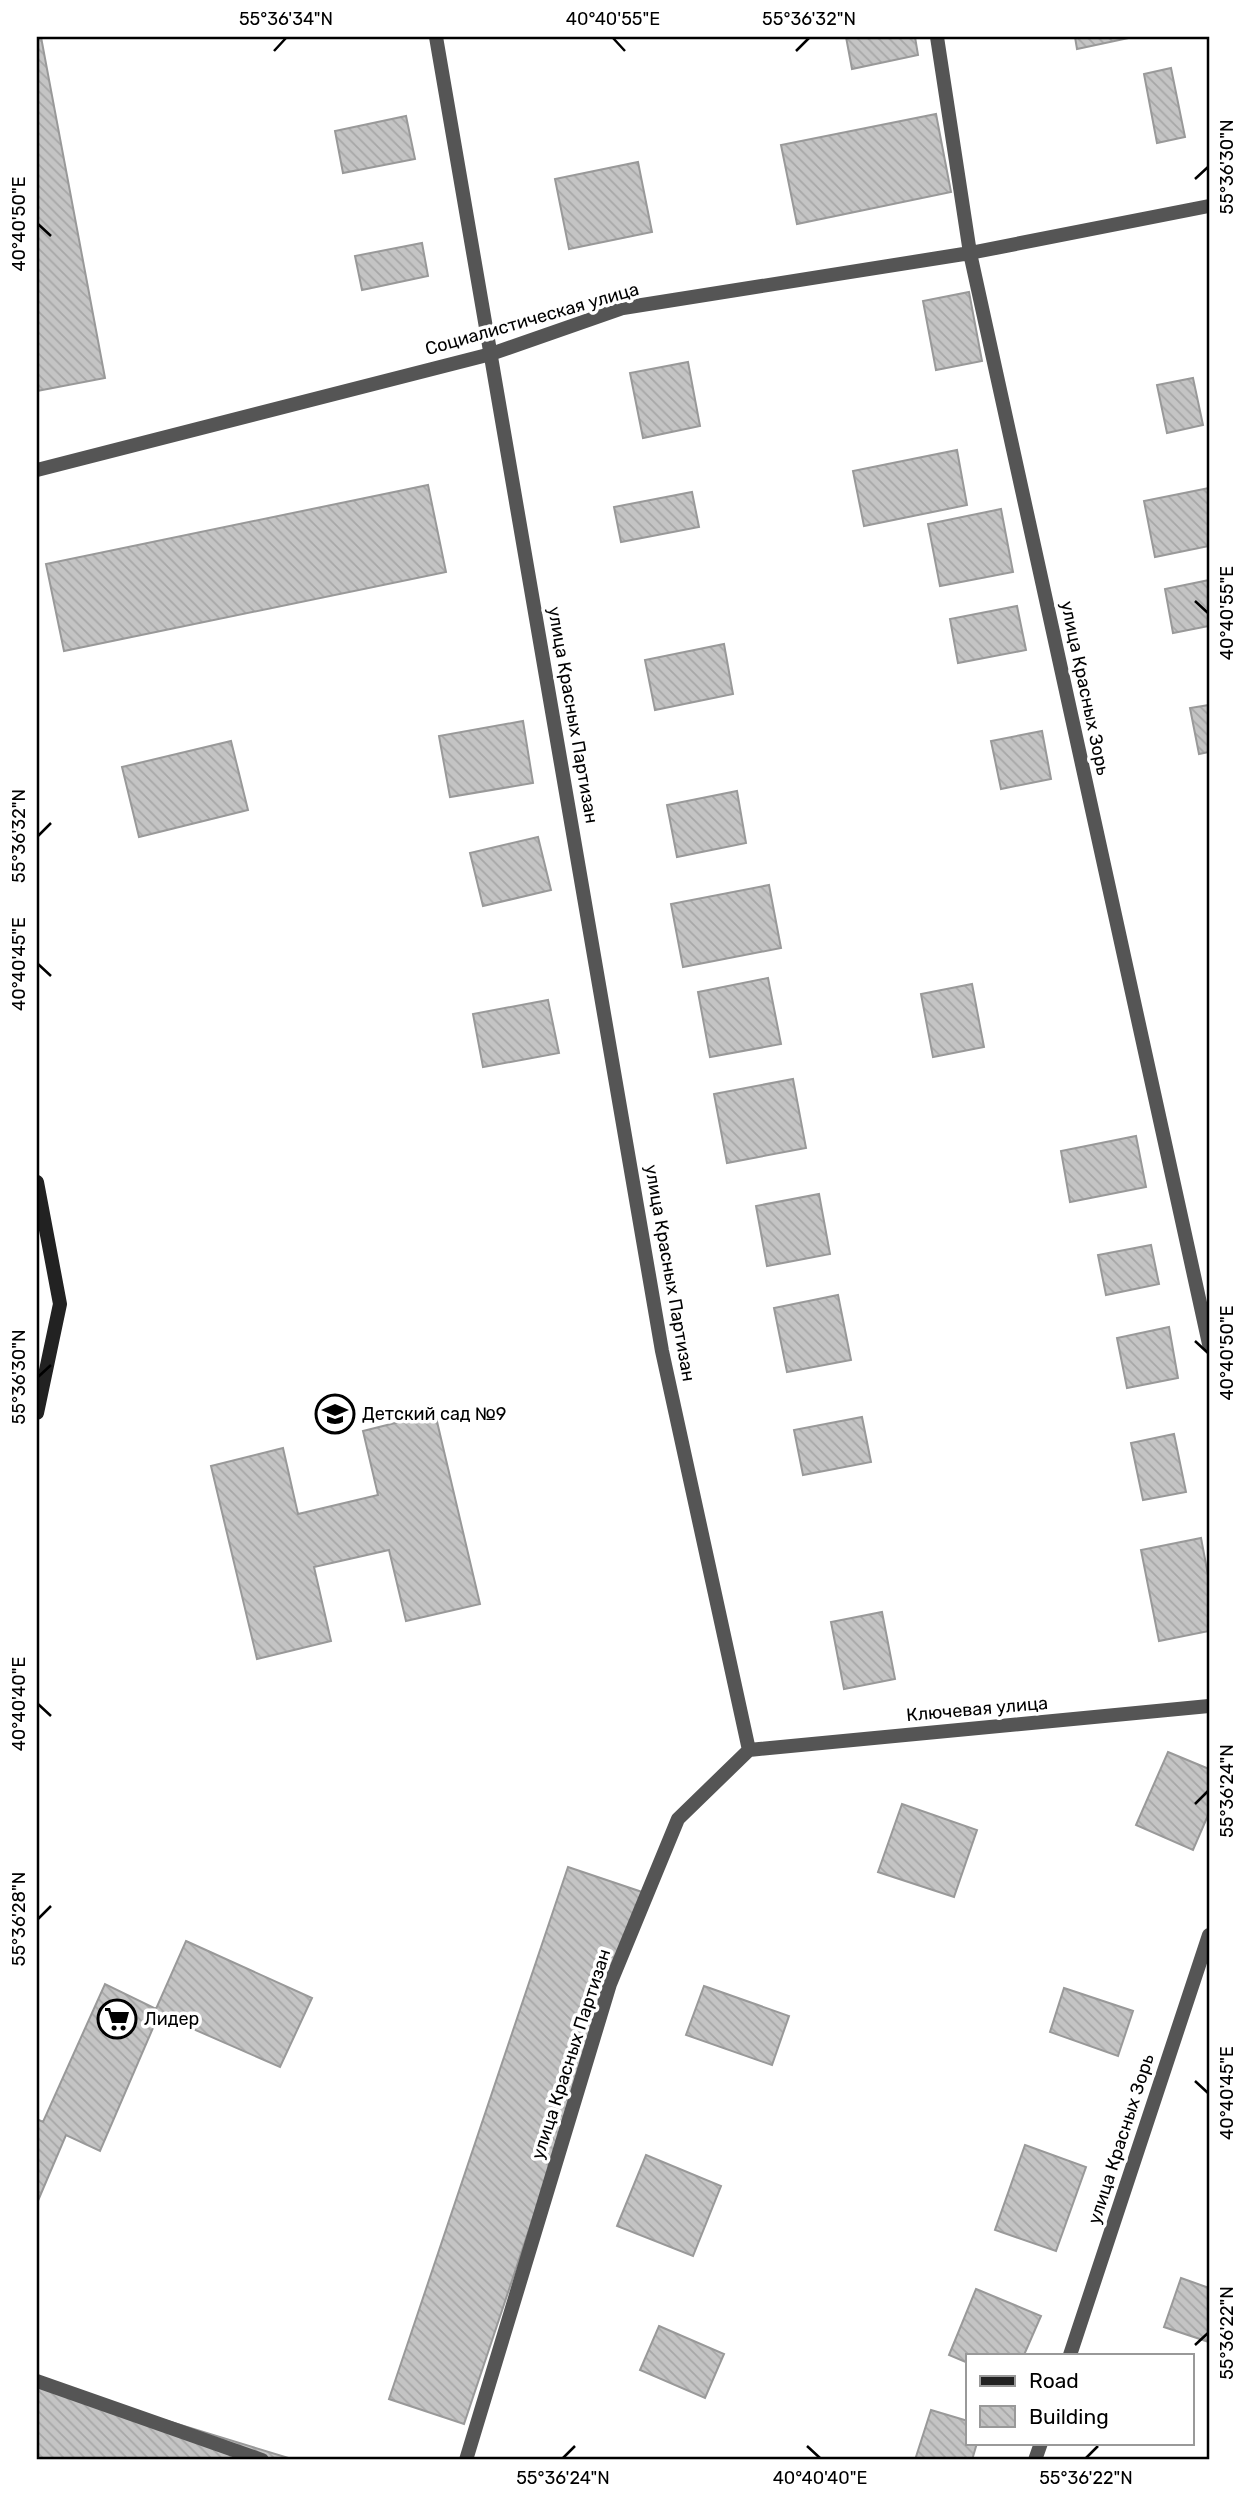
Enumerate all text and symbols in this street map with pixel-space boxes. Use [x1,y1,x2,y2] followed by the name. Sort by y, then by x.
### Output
[239,8,333,30] text: 55°36'34"N
[566,8,660,30] text: 40°40'55"E
[762,8,856,30] text: 55°36'32"N
[1216,120,1238,214] text: 55°36'30"N
[8,176,30,272] text: 40°40'50"E
[423,278,641,360] street label: Социалистическая улица
[1216,566,1238,660] text: 40°40'55"E
[1056,599,1114,777] street label: улица Красных Зорь
[543,605,603,825] street label: улица Красных Партизан
[8,789,30,883] text: 55°36'32"N
[8,917,30,1011] text: 40°40'45"E
[640,1163,700,1383] street label: улица Красных Партизан
[1216,1305,1238,1401] text: 40°40'50"E
[8,1330,30,1424] text: 55°36'30"N
[314,1393,356,1435] school or university icon: Детский сад №9
[362,1403,507,1425] place label: Детский сад №9
[8,1657,30,1751] text: 40°40'40"E
[905,1692,1049,1726] street label: Ключевая улица
[1216,1744,1238,1838] text: 55°36'24"N
[8,1872,30,1966] text: 55°36'28"N
[527,1946,615,2162] street label: улица Красных Партизан
[96,1998,138,2040] supermarket icon: Лидер
[144,2008,199,2030] place label: Лидер
[1216,2046,1238,2140] text: 40°40'45"E
[1083,2051,1159,2227] street label: улица Красных Зорь
[1216,2286,1238,2380] text: 55°36'22"N
[966,2354,1194,2444] legend
[1029,2368,1079,2393] text: Road
[1029,2404,1109,2429] text: Building
[516,2467,610,2489] text: 55°36'24"N
[773,2467,867,2489] text: 40°40'40"E
[1039,2467,1133,2489] text: 55°36'22"N

